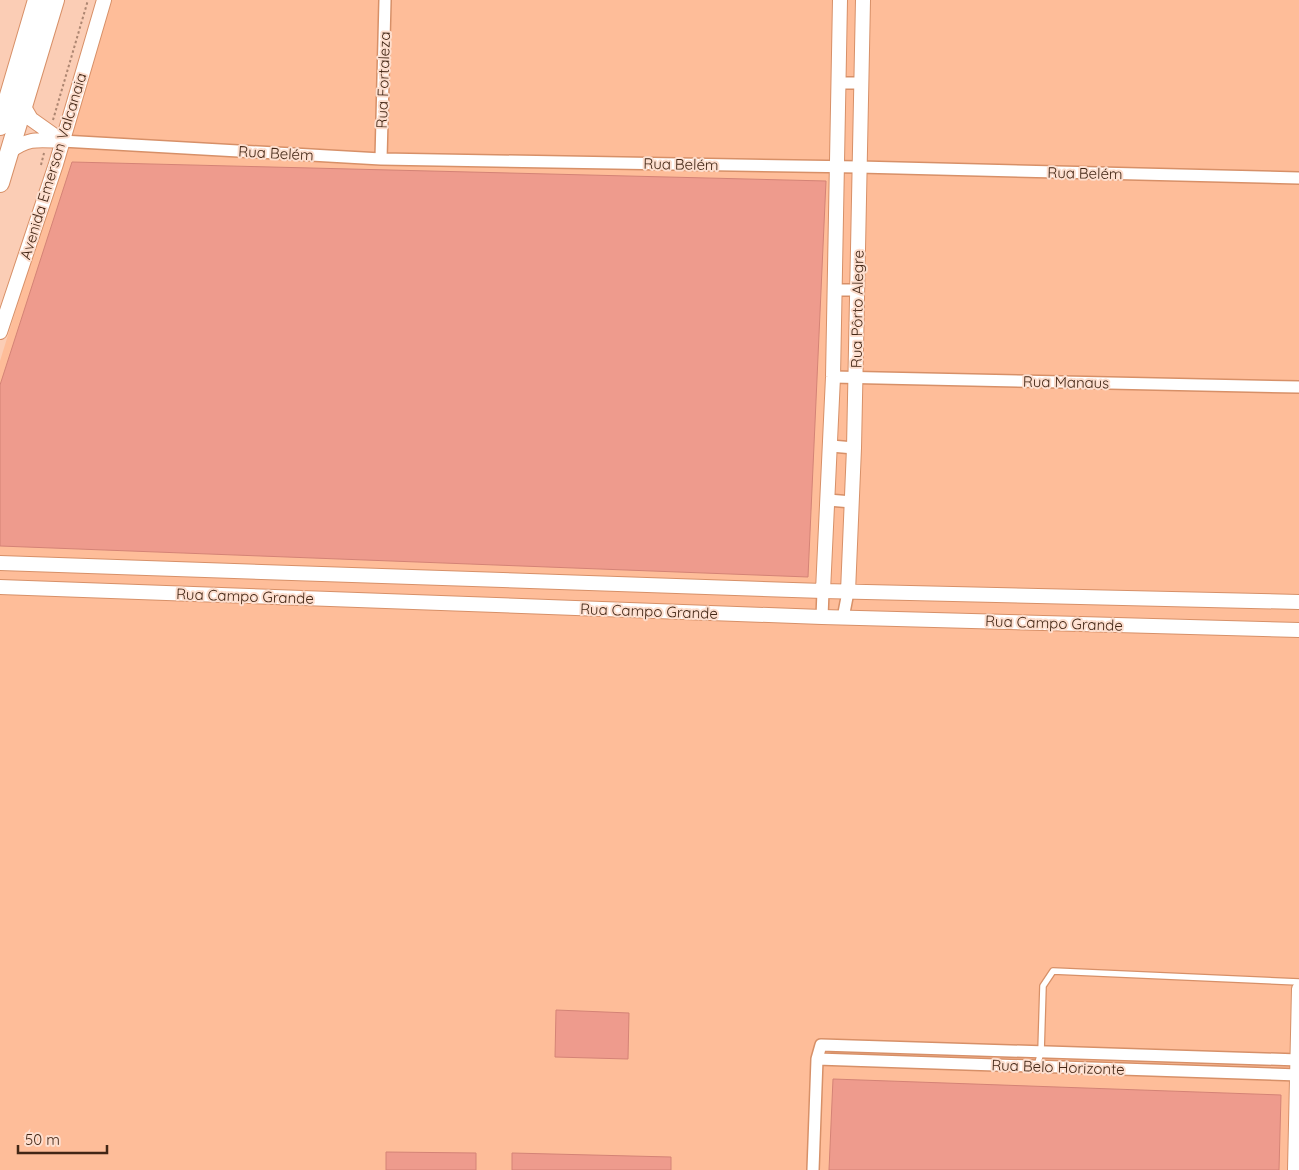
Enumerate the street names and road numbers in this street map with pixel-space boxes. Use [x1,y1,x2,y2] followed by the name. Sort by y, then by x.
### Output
[372,31,394,129] street label: Rua Fortaleza
[16,70,90,262] street label: Avenida Emerson Valcanaia
[238,142,314,164] street label: Rua Belém
[643,154,719,174] street label: Rua Belém
[1047,163,1123,183] street label: Rua Belém
[846,250,868,368] street label: Rua Pôrto Alegre
[1023,372,1109,392] street label: Rua Manaus
[176,584,314,608] street label: Rua Campo Grande
[580,599,718,623] street label: Rua Campo Grande
[985,611,1123,635] street label: Rua Campo Grande
[991,1055,1125,1079] street label: Rua Belo Horizonte

